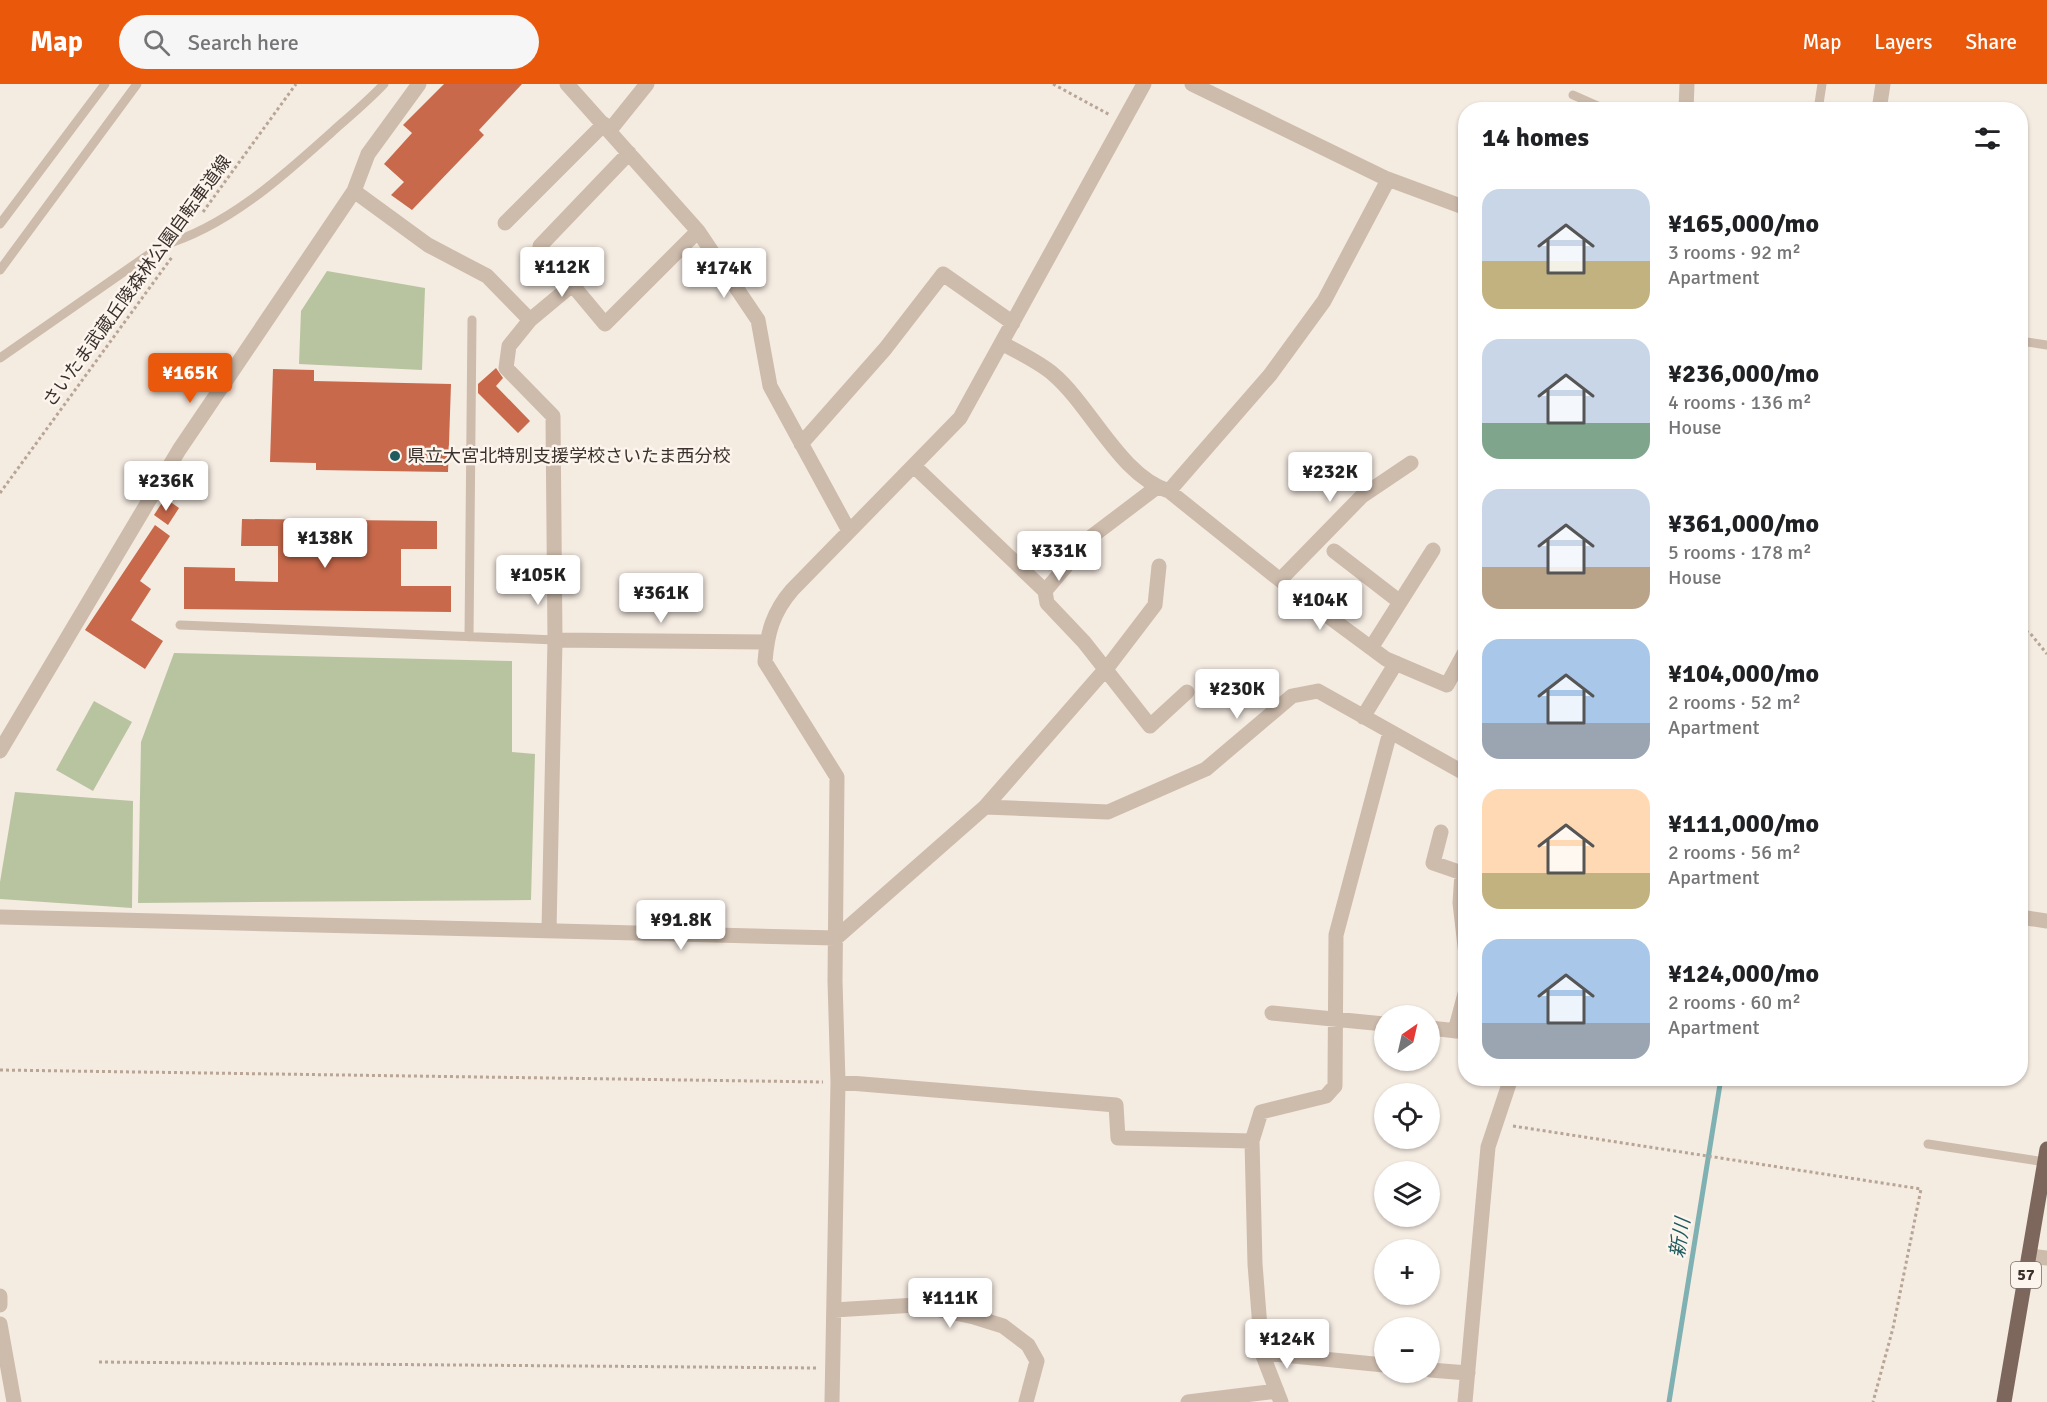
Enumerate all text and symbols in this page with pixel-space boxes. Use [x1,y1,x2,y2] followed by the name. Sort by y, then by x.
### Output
[119,15,539,69] search box
[30,25,83,59] text: Map
[140,26,173,59] icon: search
[188,29,299,56] text: Search here
[1803,29,1841,55] text: Map
[1874,29,1932,55] text: Layers
[1965,29,2017,55] text: Share
[1482,122,1589,154] text: 14 homes
[1971,122,2004,155] icon: filters
[38,151,236,411] street label: さいたま武蔵丘陵森林公園自転車道線
[1668,208,1819,240] text: ¥165,000/mo
[1530,213,1602,285] icon: home
[1668,240,1801,265] text: 3 rooms · 92 m²
[520,247,604,298] pin: ¥112K
[682,248,766,299] pin: ¥174K
[534,254,590,279] text: ¥112K
[696,255,752,280] text: ¥174K
[1668,265,1760,290] text: Apartment
[148,353,232,404] pin: ¥165K
[1668,358,1819,390] text: ¥236,000/mo
[162,360,218,385] text: ¥165K
[1530,363,1602,435] icon: home
[1668,390,1812,415] text: 4 rooms · 136 m²
[1668,415,1722,440] text: House
[407,445,730,467] place label: 県立大宮北特別支援学校さいたま西分校
[388,449,402,463] marker: 県立大宮北特別支援学校さいたま西分校
[1288,452,1372,503] pin: ¥232K
[1302,459,1358,484] text: ¥232K
[124,461,208,512] pin: ¥236K
[138,468,194,493] text: ¥236K
[1668,508,1819,540] text: ¥361,000/mo
[1530,513,1602,585] icon: home
[283,518,367,569] pin: ¥138K
[297,525,353,550] text: ¥138K
[1017,531,1101,582] pin: ¥331K
[1031,538,1087,563] text: ¥331K
[1668,540,1812,565] text: 5 rooms · 178 m²
[496,555,580,606] pin: ¥105K
[510,562,566,587] text: ¥105K
[1668,565,1722,590] text: House
[619,573,703,624] pin: ¥361K
[633,580,689,605] text: ¥361K
[1278,580,1362,631] pin: ¥104K
[1292,587,1348,612] text: ¥104K
[1668,658,1819,690] text: ¥104,000/mo
[1530,663,1602,735] icon: home
[1195,669,1279,720] pin: ¥230K
[1209,676,1265,701] text: ¥230K
[1668,690,1801,715] text: 2 rooms · 52 m²
[1668,715,1760,740] text: Apartment
[1668,808,1819,840] text: ¥111,000/mo
[1530,813,1602,885] icon: home
[1668,840,1801,865] text: 2 rooms · 56 m²
[1668,865,1760,890] text: Apartment
[632,900,730,951] pin: ¥91.8K
[650,907,712,932] text: ¥91.8K
[1668,958,1819,990] text: ¥124,000/mo
[1530,963,1602,1035] icon: home
[1668,990,1801,1015] text: 2 rooms · 60 m²
[1374,1005,1440,1071] north arrow
[1374,1005,1440,1383] map controls
[1668,1015,1760,1040] text: Apartment
[1374,1083,1440,1149] button: locate
[1374,1161,1440,1227] button: layers
[1665,1214,1696,1260] water label: 新川
[1374,1239,1440,1305] button: +
[2011,1262,2041,1288] road number: 57
[908,1278,992,1329] pin: ¥111K
[922,1285,978,1310] text: ¥111K
[1374,1317,1440,1383] button: −
[1245,1319,1329,1370] pin: ¥124K
[1259,1326,1315,1351] text: ¥124K

